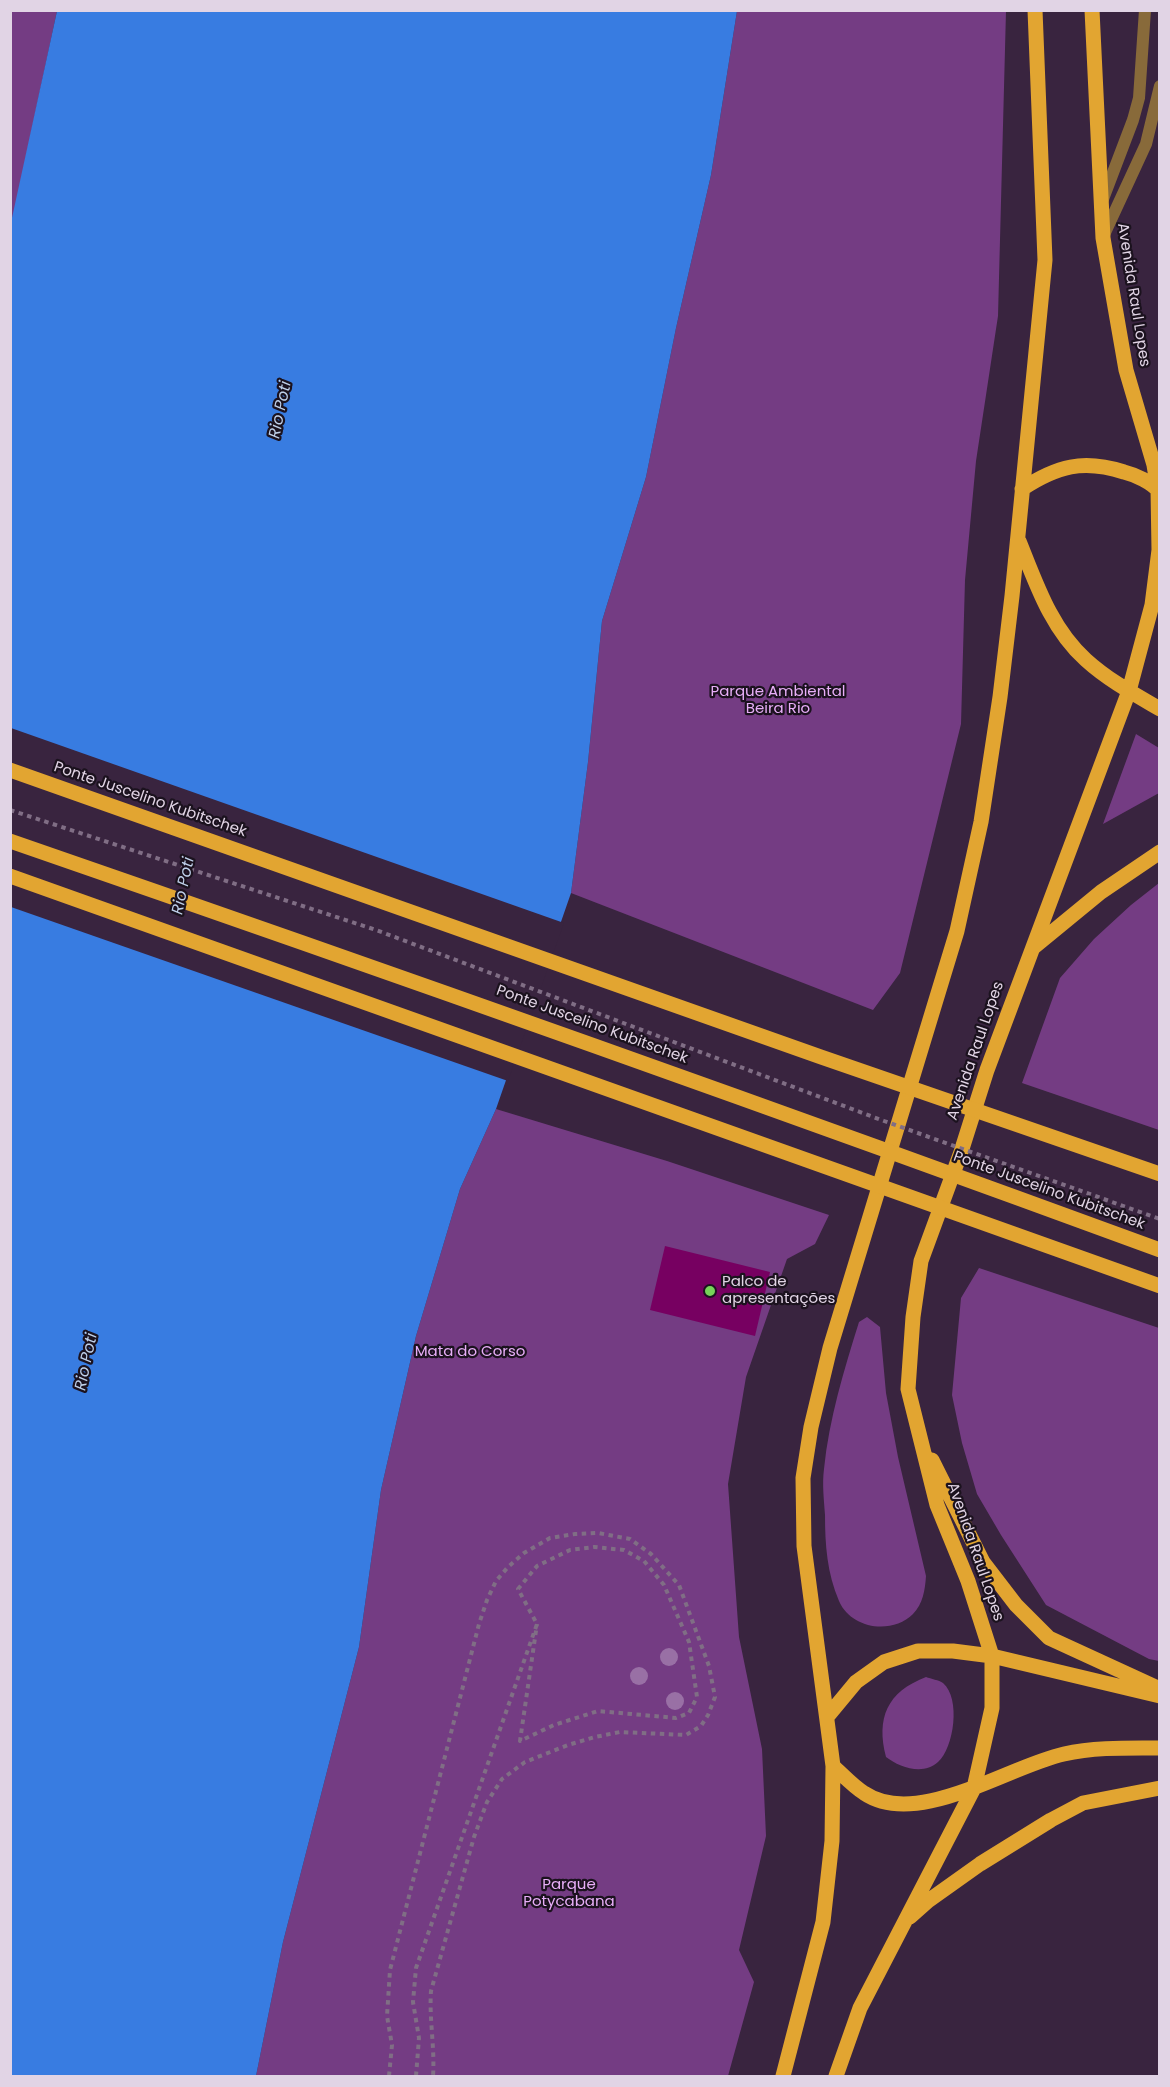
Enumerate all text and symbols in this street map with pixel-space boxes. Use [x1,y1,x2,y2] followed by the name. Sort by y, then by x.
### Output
[1113,222,1153,368] street label: Avenida Raul Lopes
[266,380,296,440] water label: Rio Poti
[710,683,846,718] park label: Parque Ambiental Beira Rio
[51,759,249,841] street label: Ponte Juscelino Kubitschek
[169,856,199,916] water label: Rio Poti
[944,979,1008,1123] street label: Avenida Raul Lopes
[494,982,690,1068] street label: Ponte Juscelino Kubitschek
[951,1148,1147,1234] street label: Ponte Juscelino Kubitschek
[722,1273,835,1308] place label: Palco de apresentações
[703,1284,717,1298] marker: Palco de apresentações
[72,1332,102,1392] water label: Rio Poti
[415,1343,525,1361] park label: Mata do Corso
[943,1480,1007,1624] street label: Avenida Raul Lopes
[523,1876,615,1911] park label: Parque Potycabana

